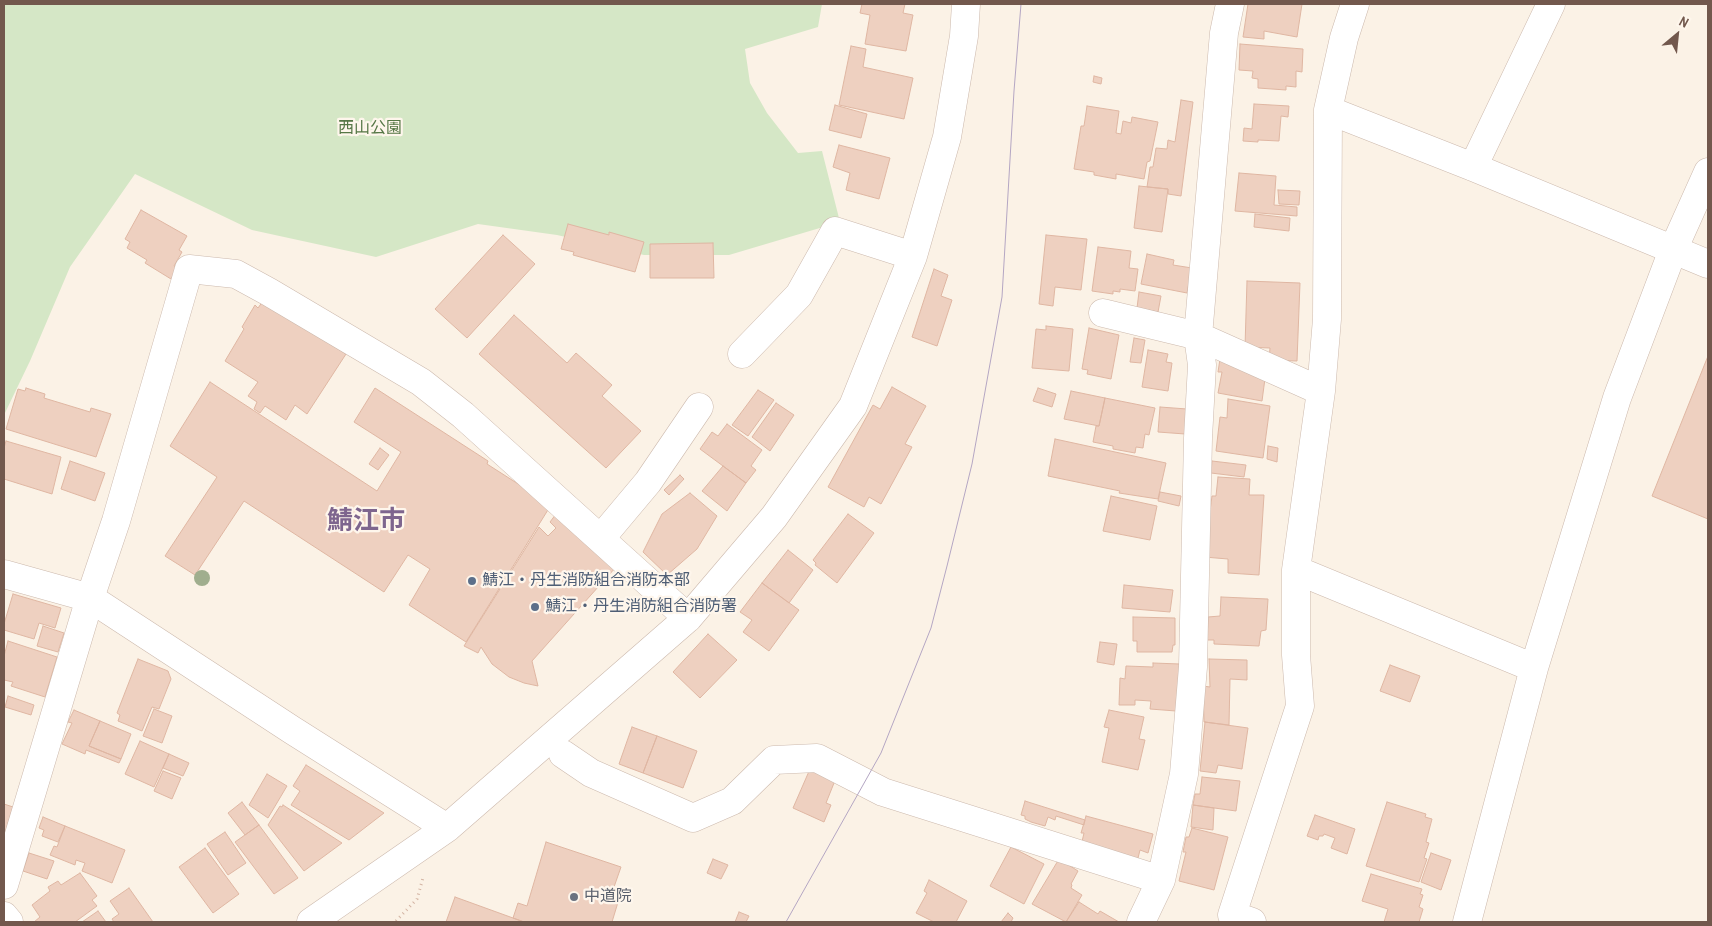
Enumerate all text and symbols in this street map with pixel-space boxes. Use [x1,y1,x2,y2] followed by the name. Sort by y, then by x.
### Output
[1652,10,1702,60] north arrow
[1676,12,1692,32] text: N
[338,119,402,139] park label: 西山公園
[327,506,405,538] district label: 鯖江市
[482,571,690,591] place label: 鯖江・丹生消防組合消防本部
[466,575,478,587] marker: 鯖江・丹生消防組合消防本部
[545,597,737,617] place label: 鯖江・丹生消防組合消防署
[529,601,541,613] marker: 鯖江・丹生消防組合消防署
[584,887,632,907] place label: 中道院
[568,891,580,903] marker: 中道院

